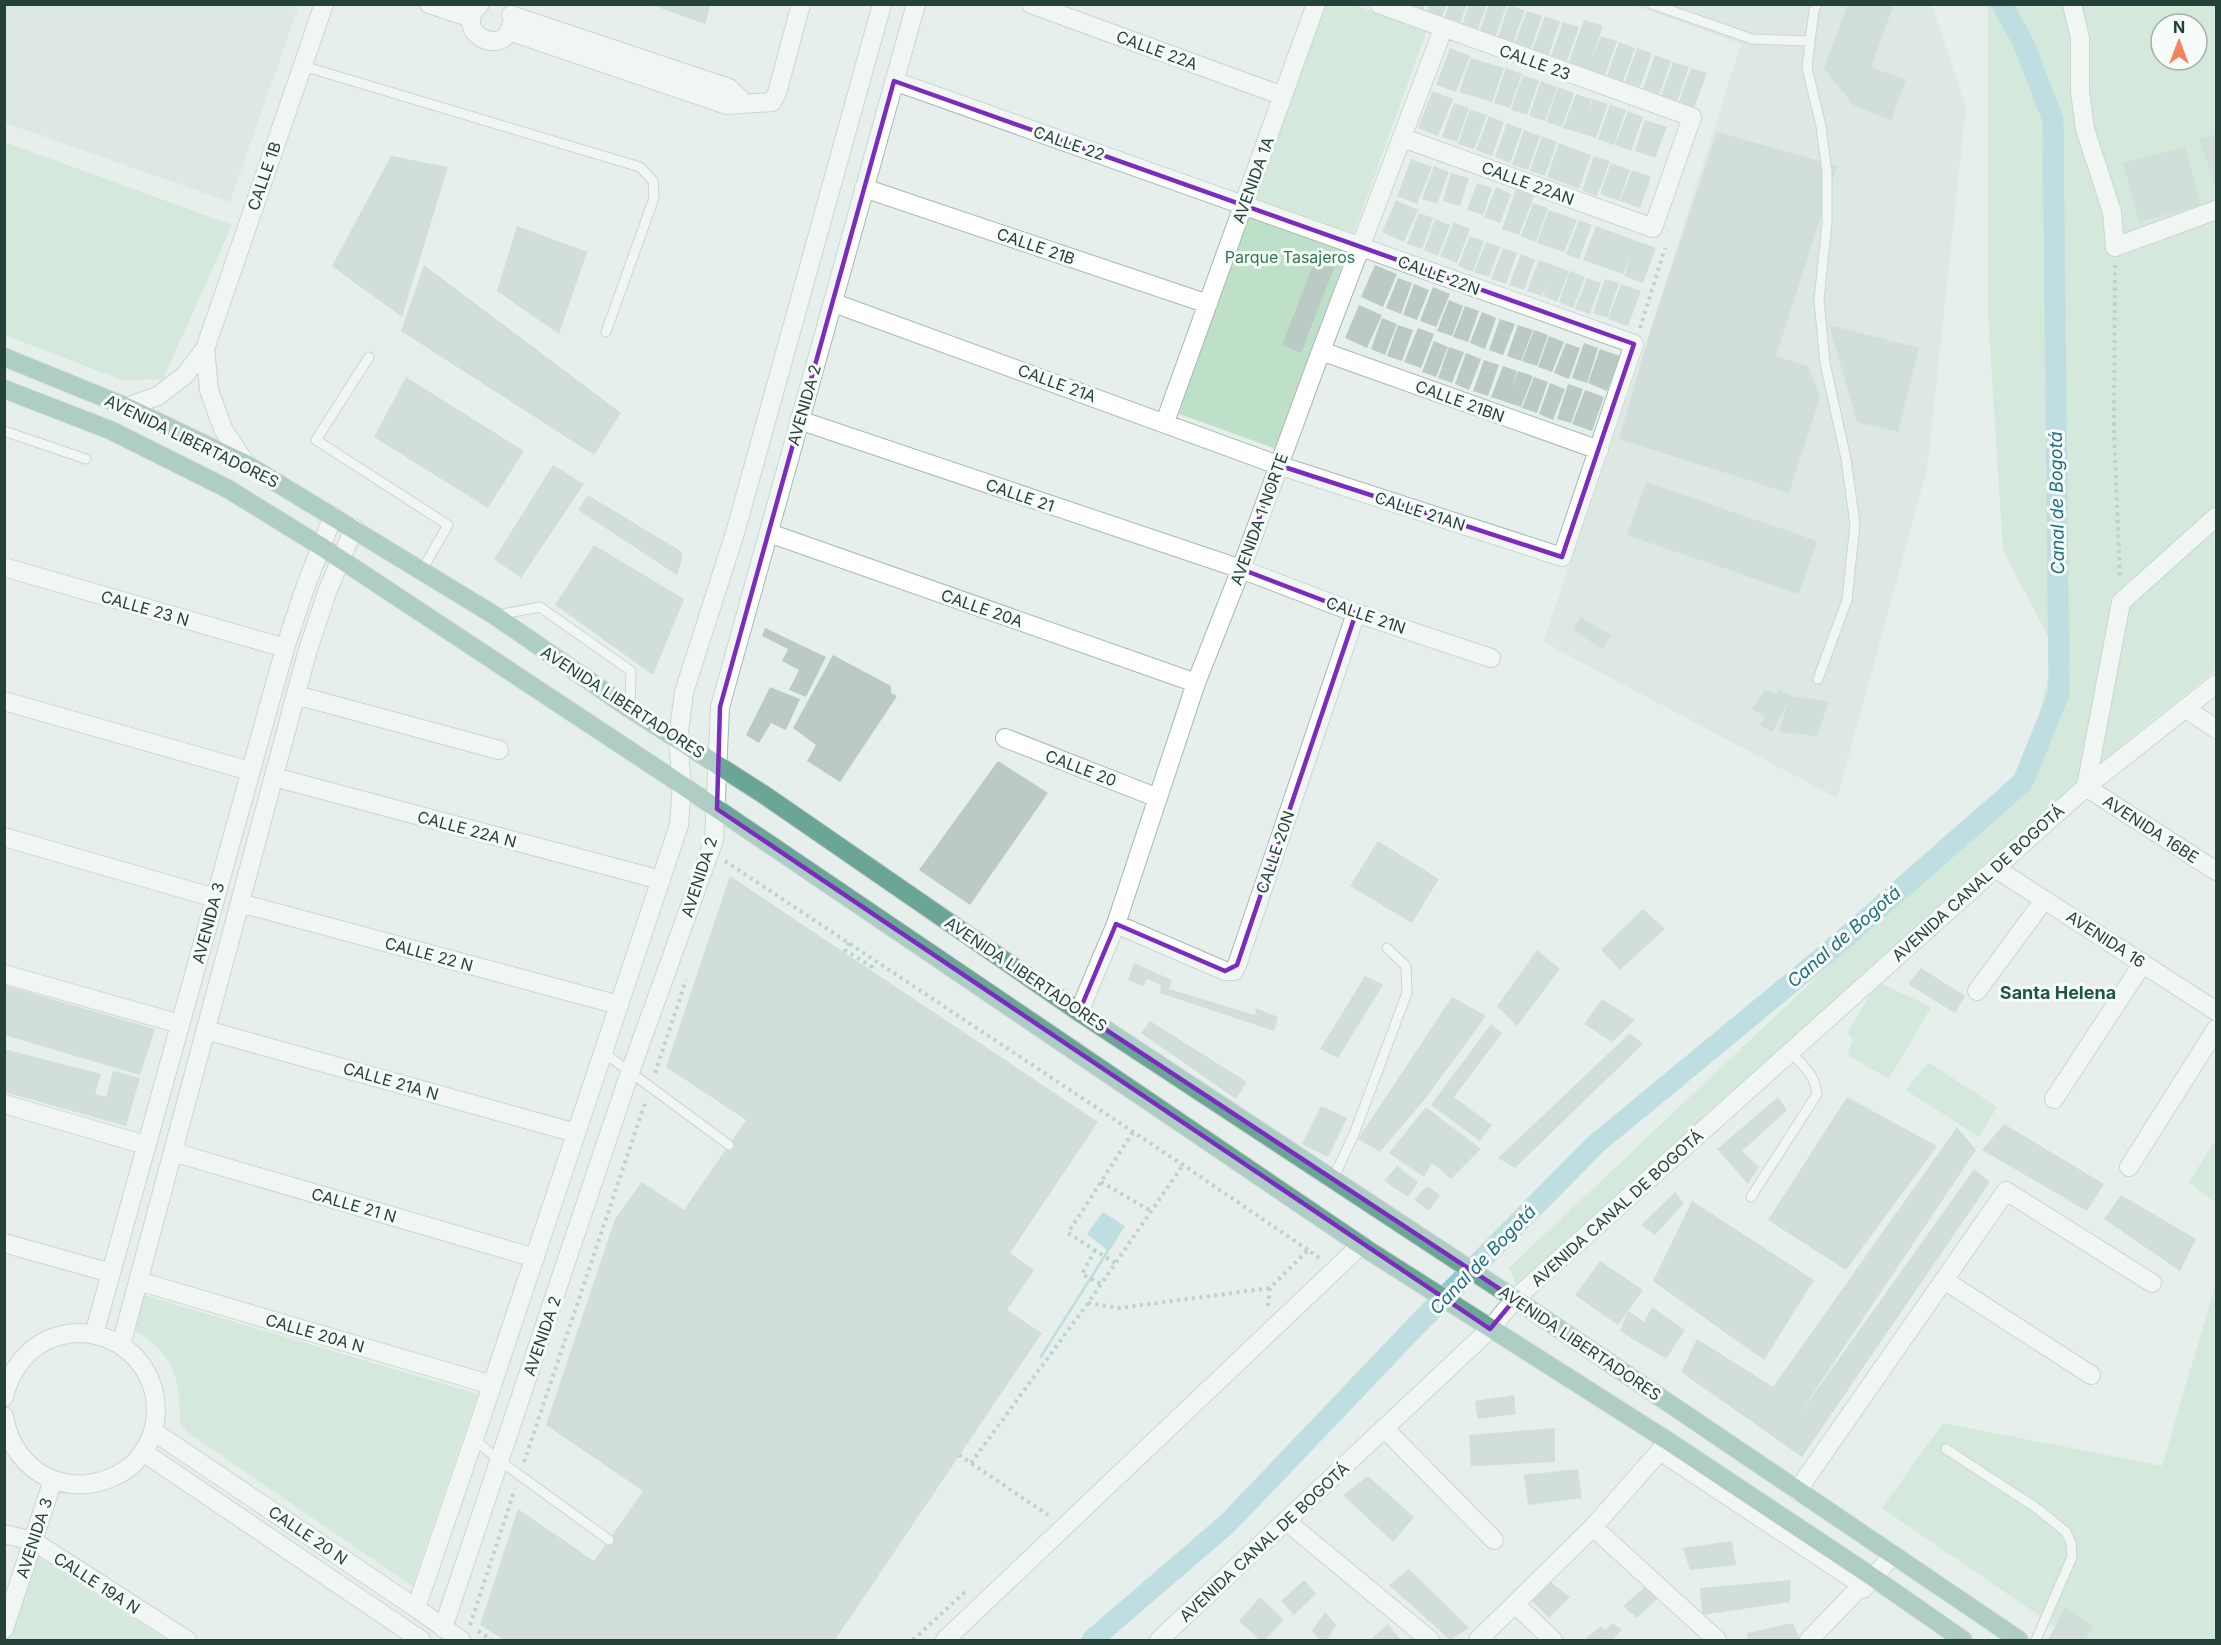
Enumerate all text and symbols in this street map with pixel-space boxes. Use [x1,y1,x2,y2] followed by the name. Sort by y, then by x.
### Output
[2149,12,2209,72] north arrow
[2173,17,2185,37] text: N
[1114,26,1200,74] street label: CALLE 22A
[1497,40,1573,84] street label: CALLE 23
[1031,121,1107,165] street label: CALLE 22
[1228,134,1278,226] street label: AVENIDA 1A
[243,139,285,213] street label: CALLE 1B
[1479,157,1577,209] street label: CALLE 22AN
[994,223,1078,269] street label: CALLE 21B
[1225,247,1355,267] park label: Parque Tasajeros
[1395,251,1483,299] street label: CALLE 22N
[1015,360,1099,406] street label: CALLE 21A
[783,362,825,448] street label: AVENIDA 2
[1413,376,1507,426] street label: CALLE 21BN
[102,390,282,492] street label: AVENIDA LIBERTADORES
[2045,431,2068,575] water label: Canal de Bogotá
[1226,450,1292,588] street label: AVENIDA 1 NORTE
[983,474,1057,516] street label: CALLE 21
[1372,487,1468,535] street label: CALLE 21AN
[938,585,1026,631] street label: CALLE 20A
[99,586,191,630] street label: CALLE 23 N
[1324,592,1408,638] street label: CALLE 21N
[537,642,709,762] street label: AVENIDA LIBERTADORES
[1043,745,1119,791] street label: CALLE 20
[2099,791,2203,867] street label: AVENIDA 16BE
[1888,800,2068,966] street label: AVENIDA CANAL DE BOGOTÁ
[415,806,519,852] street label: CALLE 22A N
[1251,808,1299,896] street label: CALLE 20N
[677,834,721,920] street label: AVENIDA 2
[188,880,228,966] street label: AVENIDA 3
[1783,882,1905,992] water label: Canal de Bogotá
[2063,906,2149,972] street label: AVENIDA 16
[941,912,1111,1036] street label: AVENIDA LIBERTADORES
[383,933,475,975] street label: CALLE 22 N
[2000,982,2116,1003] district label: Santa Helena
[341,1058,441,1104] street label: CALLE 21A N
[1527,1125,1707,1291] street label: AVENIDA CANAL DE BOGOTÁ
[309,1183,399,1227] street label: CALLE 21 N
[1425,1201,1540,1318] water label: Canal de Bogotá
[1495,1281,1665,1405] street label: AVENIDA LIBERTADORES
[519,1293,565,1379] street label: AVENIDA 2
[263,1309,367,1357] street label: CALLE 20A N
[1175,1458,1353,1626] street label: AVENIDA CANAL DE BOGOTÁ
[12,1495,56,1581] street label: AVENIDA 3
[265,1501,351,1569] street label: CALLE 20 N
[50,1548,144,1618] street label: CALLE 19A N

